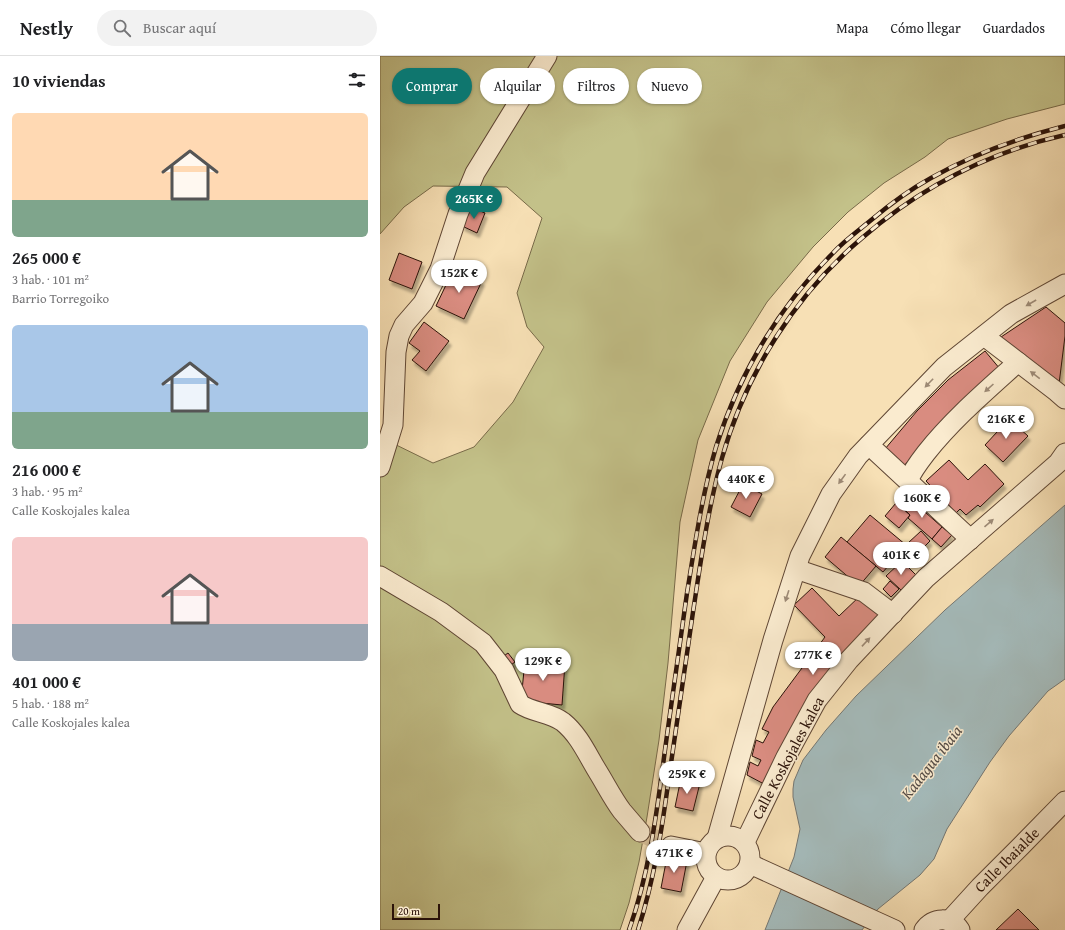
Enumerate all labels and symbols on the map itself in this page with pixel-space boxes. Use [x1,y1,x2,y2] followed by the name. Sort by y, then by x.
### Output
[441,186,507,220] pin: 265K €
[426,260,492,294] pin: 152K €
[1025,300,1037,307] one-way arrow
[1029,370,1040,379] one-way arrow
[924,378,934,388] one-way arrow
[984,383,994,393] one-way arrow
[973,406,1039,440] pin: 216K €
[713,466,779,500] pin: 440K €
[838,474,846,484] one-way arrow
[889,485,955,519] pin: 160K €
[985,519,994,528] one-way arrow
[868,542,934,576] pin: 401K €
[784,591,790,603] one-way arrow
[861,638,870,647] one-way arrow
[780,642,846,676] pin: 277K €
[510,648,576,682] pin: 129K €
[746,693,829,823] street label: Calle Koskojales kalea
[894,719,968,805] water label: Kadagua ibaia
[654,761,720,795] pin: 259K €
[970,823,1044,897] street label: Calle Ibaialde
[641,840,707,874] pin: 471K €
[392,902,440,921] scale bar

